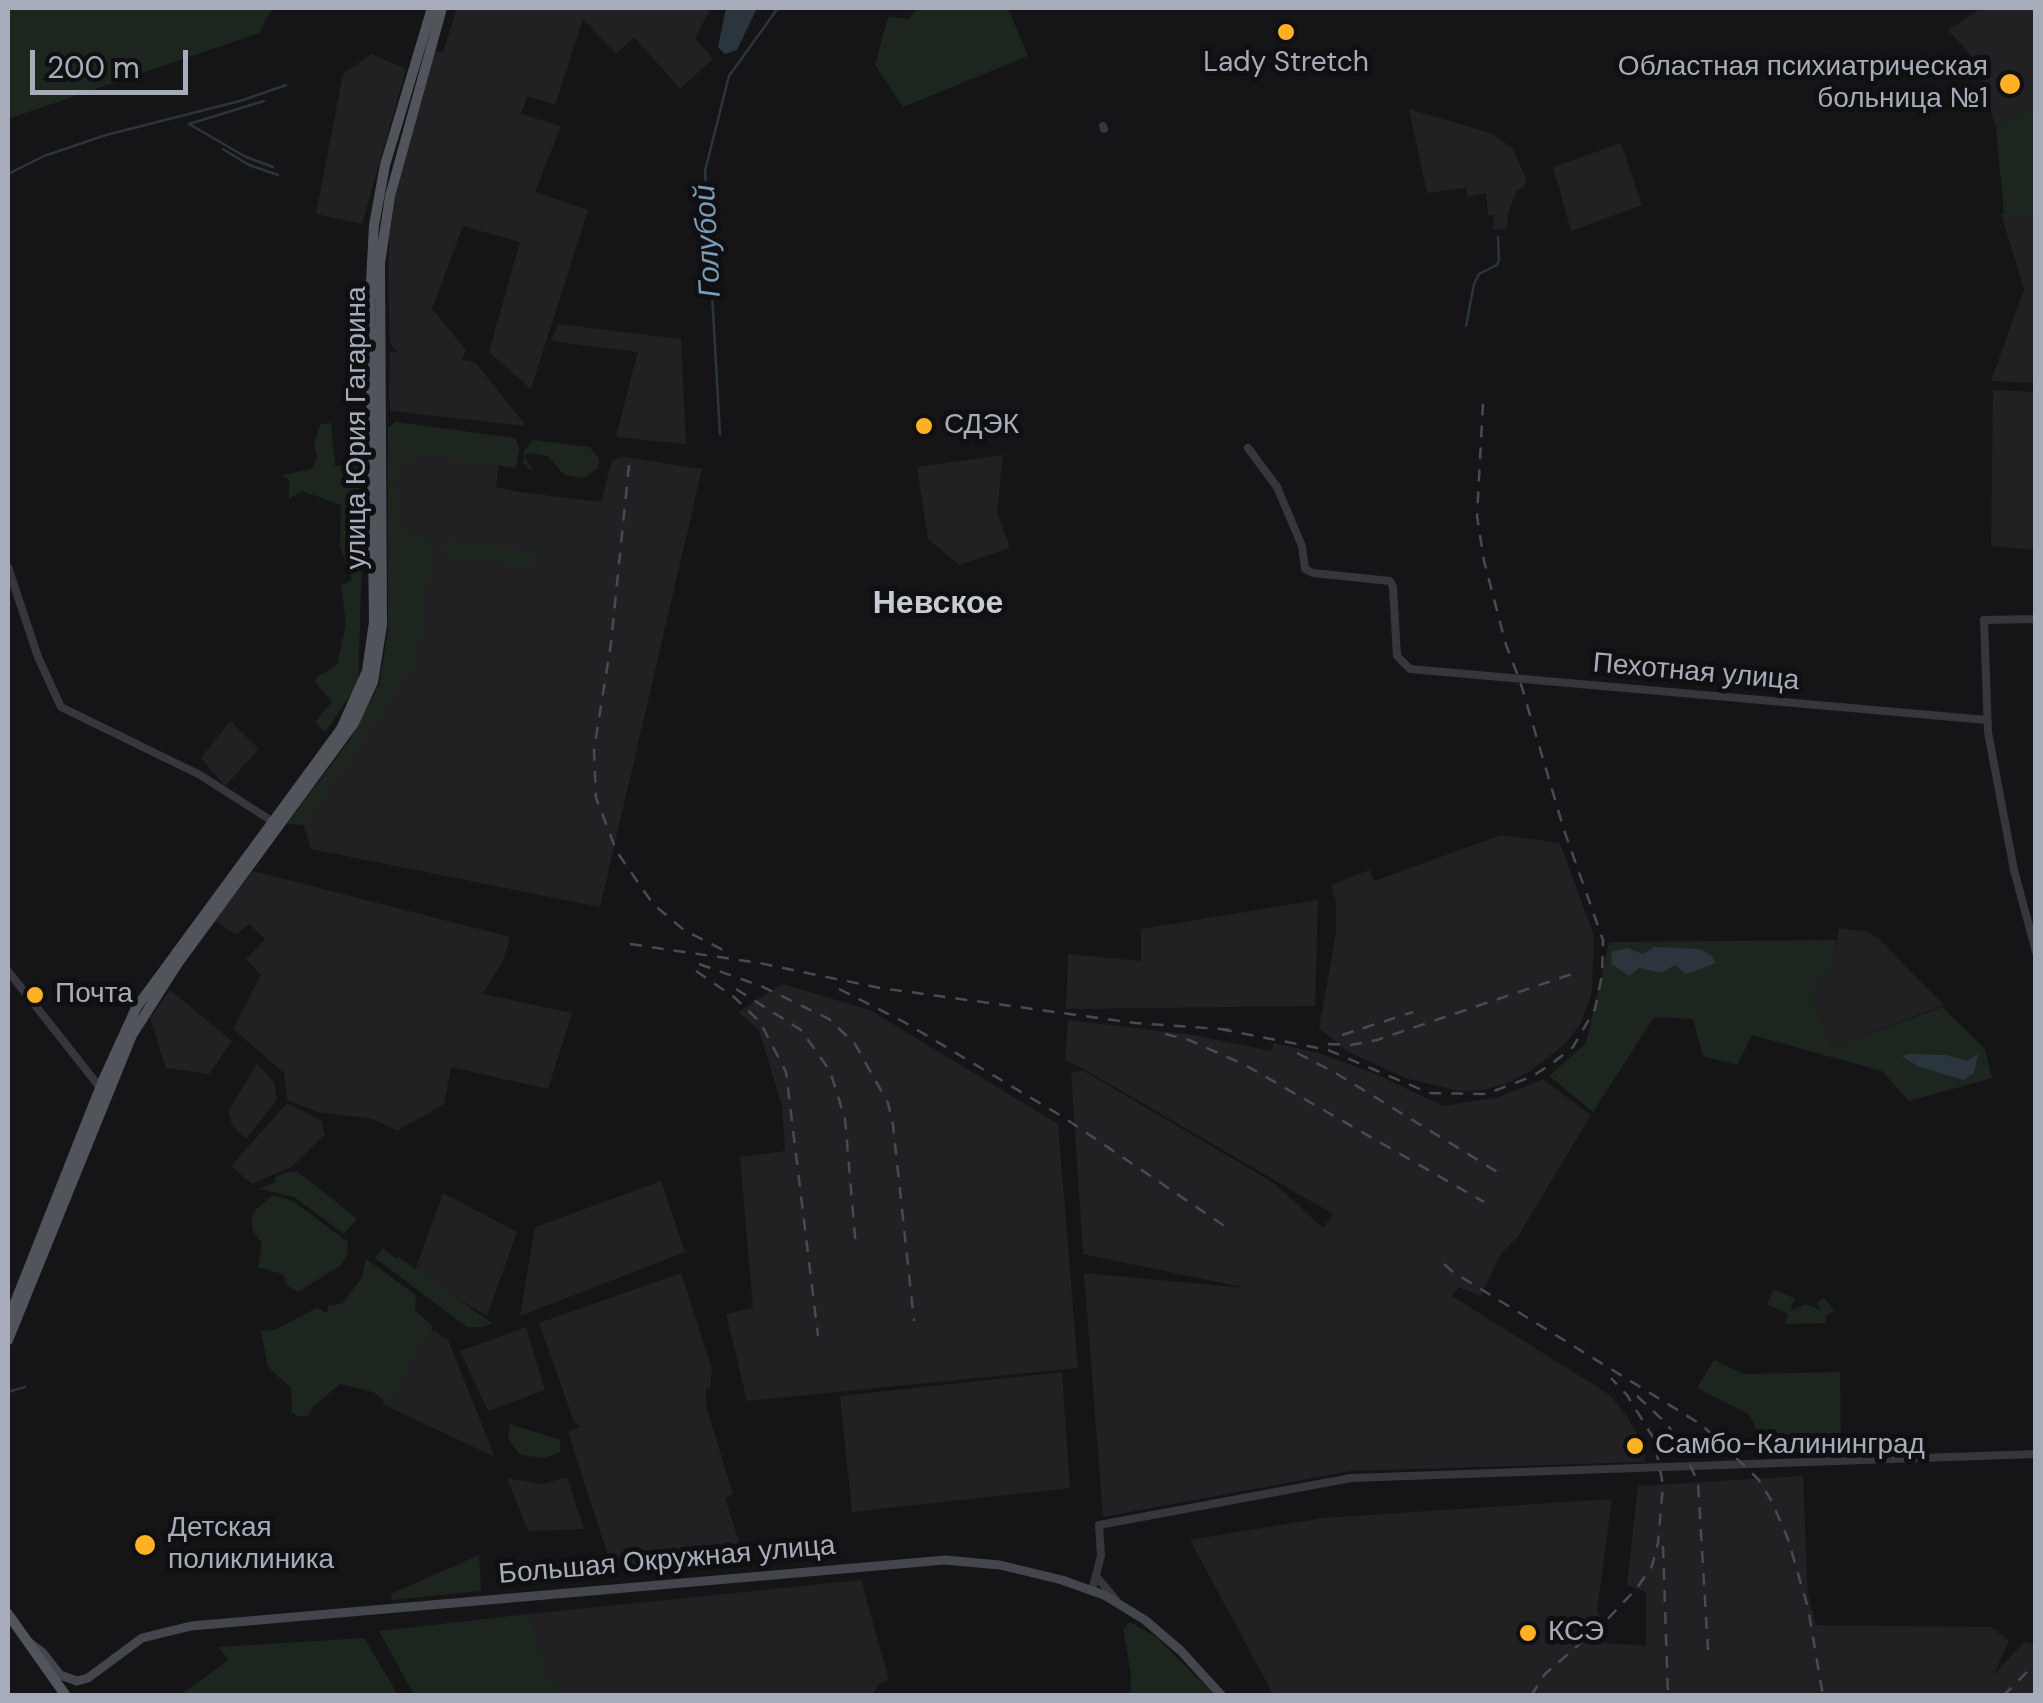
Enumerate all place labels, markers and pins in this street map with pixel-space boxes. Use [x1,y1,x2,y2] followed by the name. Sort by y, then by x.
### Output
[1275,21,1297,43] marker: Lady Stretch
[1203,47,1369,81] place label: Lady Stretch
[1618,51,1988,117] place label: Областная психиатрическая больница №1
[1997,71,2023,97] marker: Областная психиатрическая больница №1
[944,409,1019,443] place label: СДЭК
[913,415,935,437] marker: СДЭК
[55,978,133,1012] place label: Почта
[24,984,46,1006] marker: Почта
[1655,1429,1925,1463] place label: Самбо-Калининград
[1624,1435,1646,1457] marker: Самбо-Калининград
[168,1512,334,1578] place label: Детская поликлиника
[132,1532,158,1558] marker: Детская поликлиника
[1548,1616,1604,1650] place label: КСЭ
[1517,1622,1539,1644] marker: КСЭ

